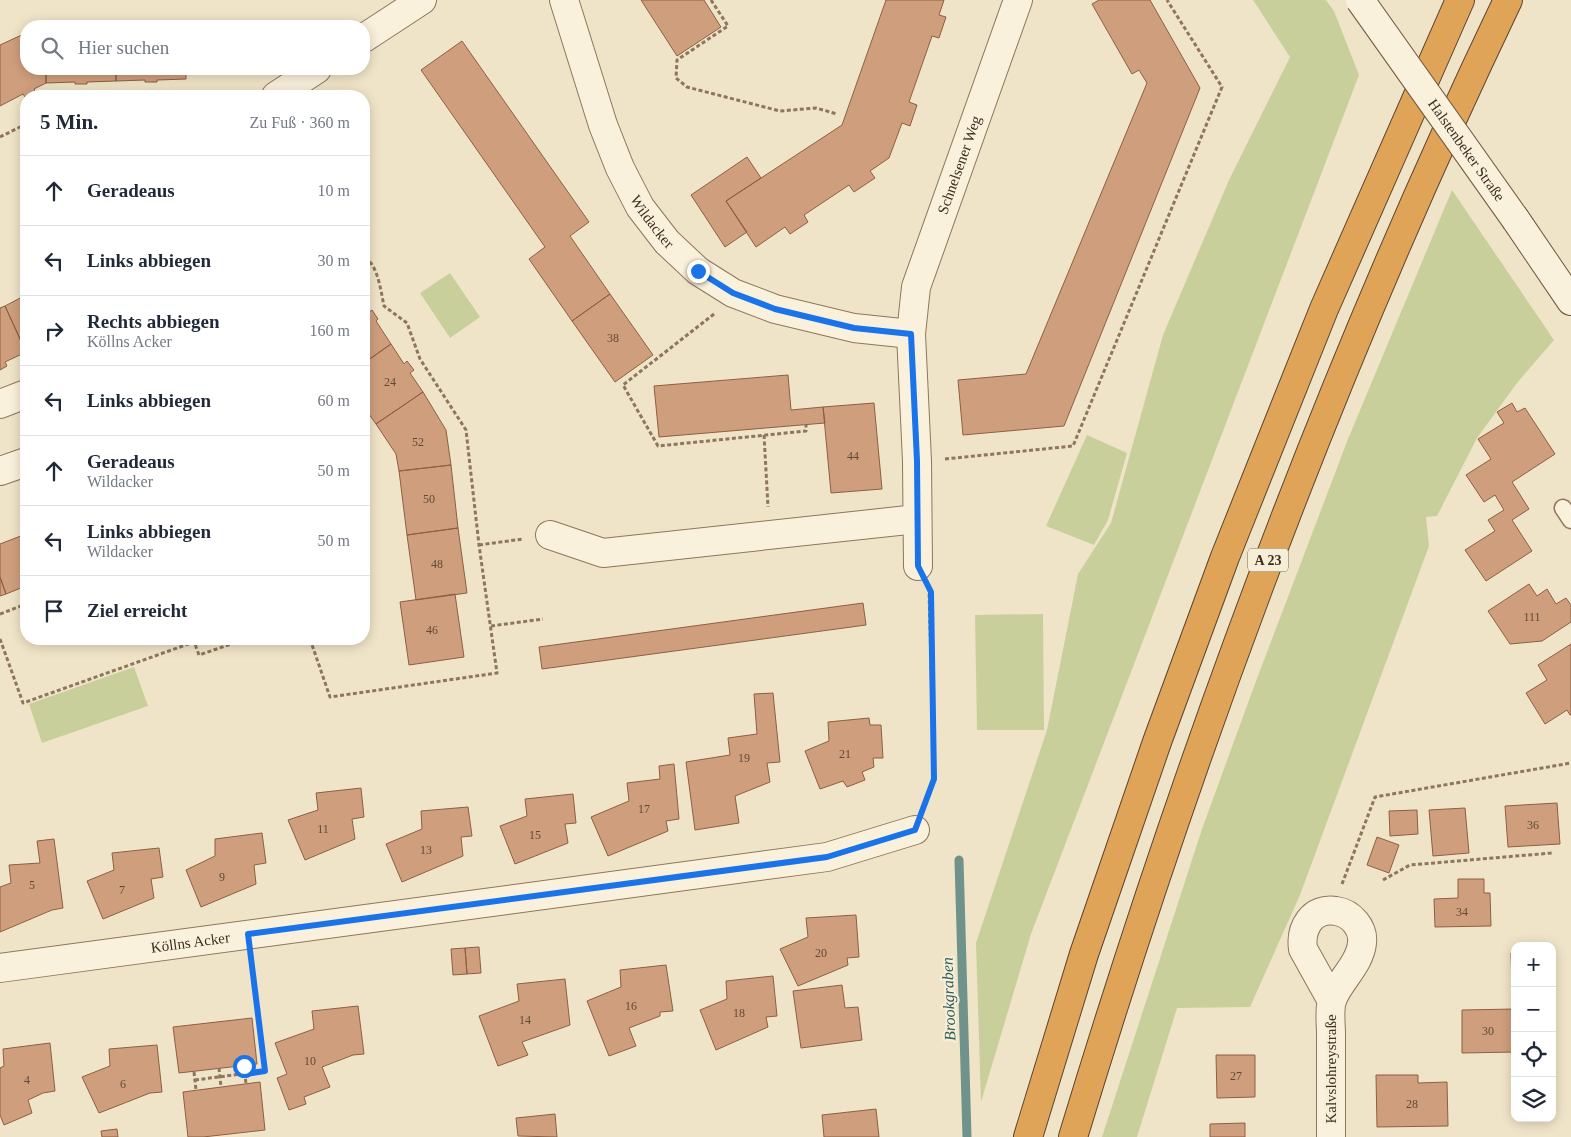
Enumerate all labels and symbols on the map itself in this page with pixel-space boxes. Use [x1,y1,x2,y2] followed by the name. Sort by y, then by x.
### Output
[1425,96,1508,204] street label: Halstenbeker Straße
[935,113,984,216] street label: Schnelsener Weg
[627,193,677,252] street label: Wildacker
[687,260,710,283] route end
[607,331,619,345] house number: 38
[384,375,396,389] house number: 24
[412,435,424,449] house number: 52
[847,449,859,463] house number: 44
[423,492,435,506] house number: 50
[1248,548,1288,572] road number: A 23
[431,557,443,571] house number: 48
[1523,610,1541,624] house number: 111
[426,623,438,637] house number: 46
[839,747,851,761] house number: 21
[738,751,750,765] house number: 19
[638,802,650,816] house number: 17
[1527,818,1539,832] house number: 36
[317,822,329,836] house number: 11
[529,828,541,842] house number: 15
[420,843,432,857] house number: 13
[219,870,225,884] house number: 9
[29,878,35,892] house number: 5
[119,883,125,897] house number: 7
[1456,905,1468,919] house number: 34
[150,929,231,956] street label: Köllns Acker
[815,946,827,960] house number: 20
[939,957,959,1041] water label: Brookgraben
[625,999,637,1013] house number: 16
[733,1006,745,1020] house number: 18
[519,1013,531,1027] house number: 14
[1323,1014,1339,1124] street label: Kalvslohreystraße
[1482,1024,1494,1038] house number: 30
[304,1054,316,1068] house number: 10
[233,1055,256,1078] route start
[1230,1069,1242,1083] house number: 27
[24,1073,30,1087] house number: 4
[120,1077,126,1091] house number: 6
[1406,1097,1418,1111] house number: 28

